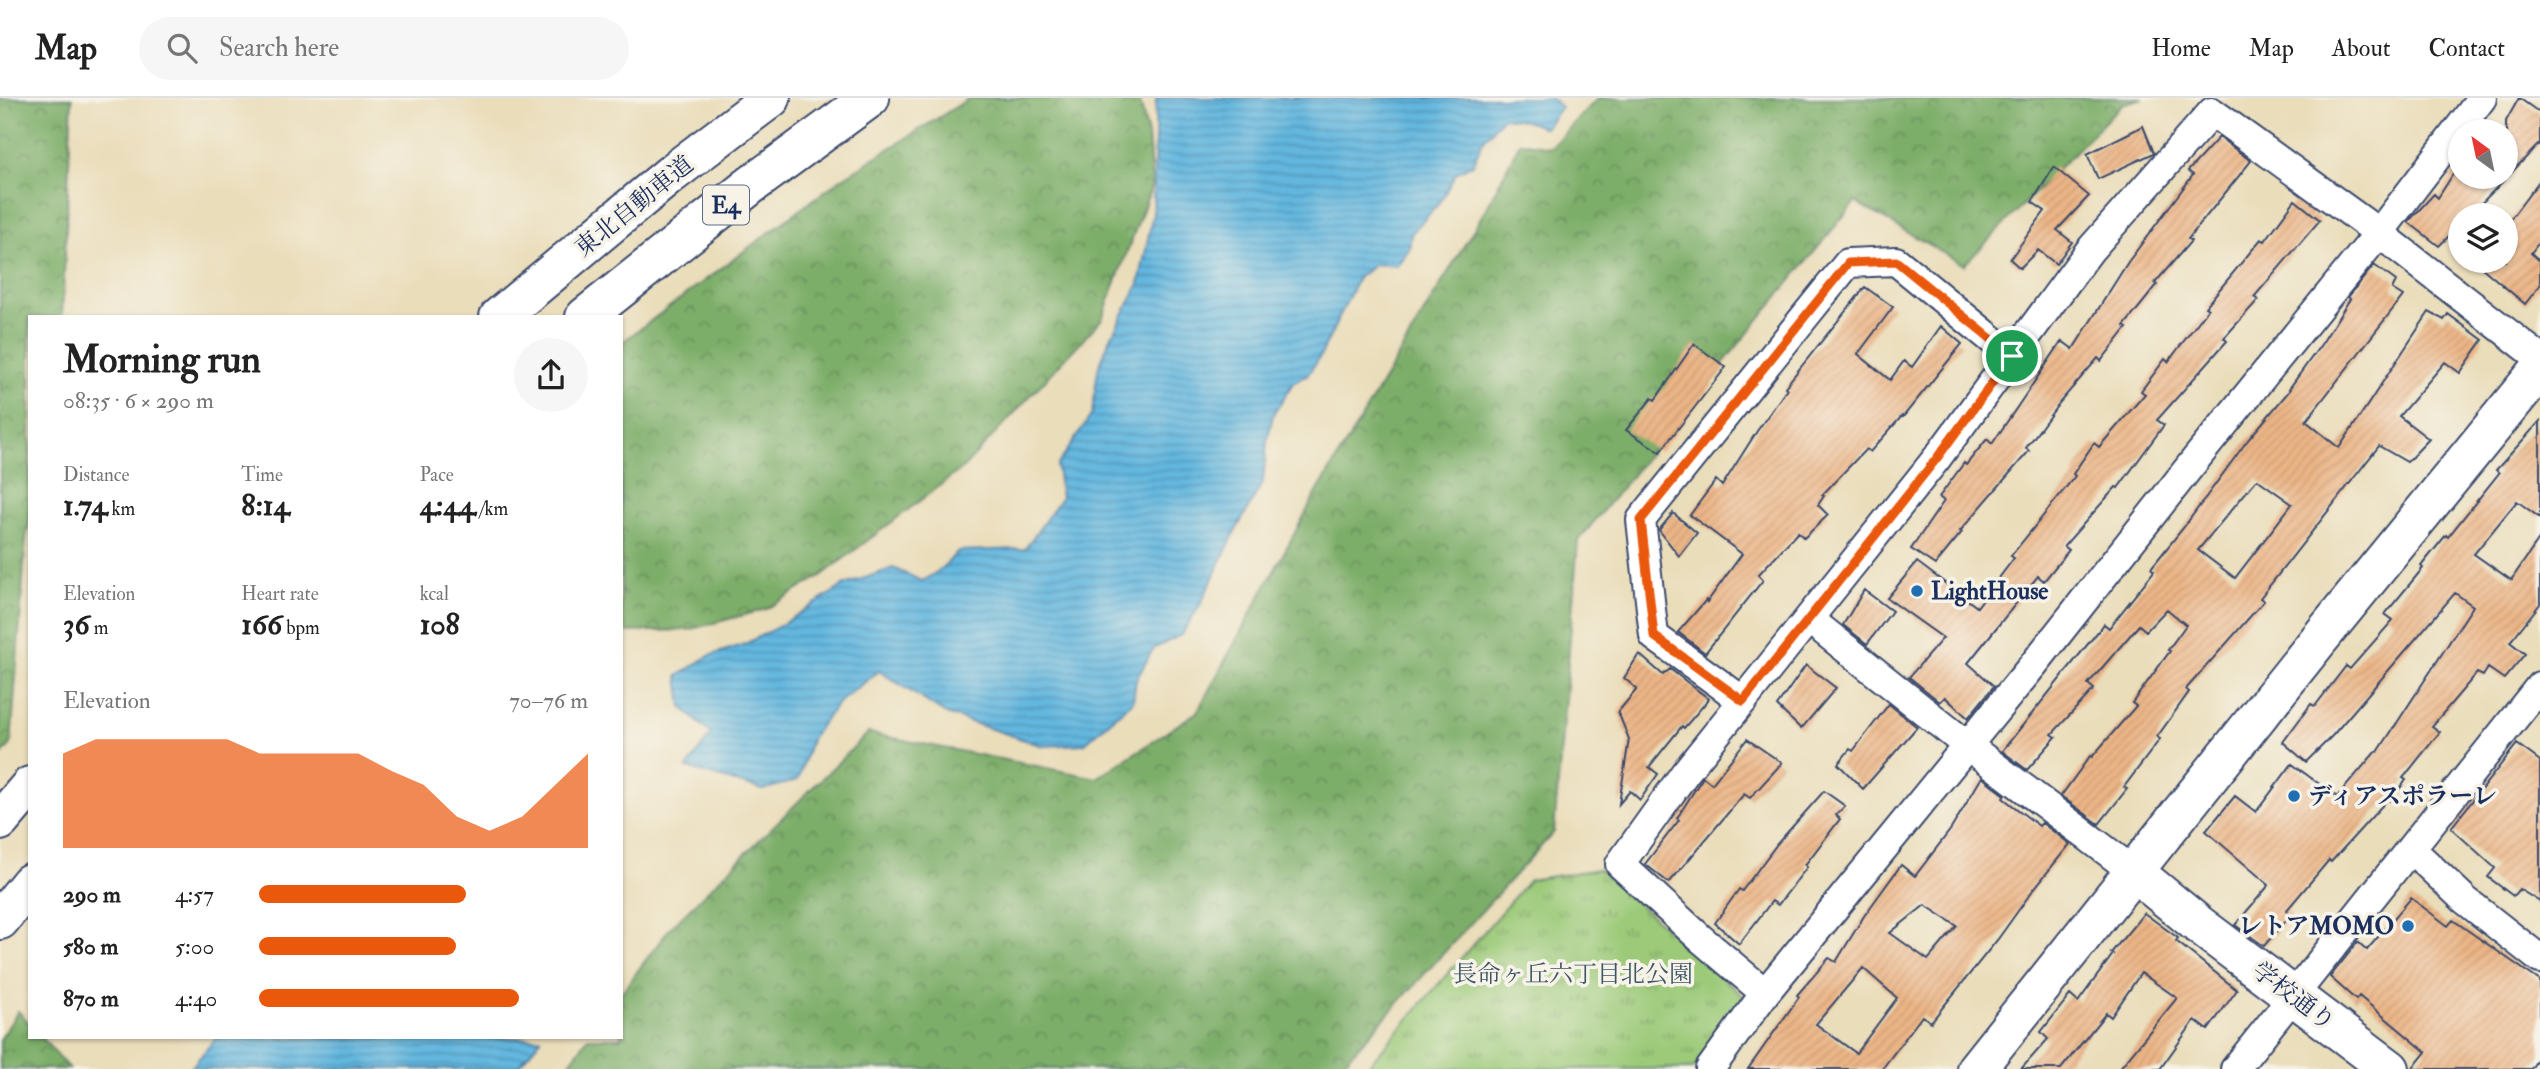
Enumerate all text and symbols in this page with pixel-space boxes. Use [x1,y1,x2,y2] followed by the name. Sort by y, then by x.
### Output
[139,17,629,80] search box
[35,28,97,69] text: Map
[163,29,201,67] icon: search
[219,32,339,64] text: Search here
[2151,33,2211,64] text: Home
[2249,33,2294,64] text: Map
[2332,33,2391,64] text: About
[2429,33,2505,64] text: Contact
[2448,119,2518,189] north arrow
[2448,119,2518,273] map controls
[569,149,700,264] street label: 東北自動車道
[703,186,749,225] road number: E4
[2448,203,2518,273] button: layers
[1982,326,2042,386] pin
[63,336,261,384] text: Morning run
[1993,337,2031,375] icon: arrive
[514,338,588,412] button: share
[63,386,214,415] text: 08:35 · 6 × 290 m
[63,463,129,487] text: Distance
[241,463,283,487] text: Time
[420,463,454,487] text: Pace
[63,487,108,524] text: 1.74
[241,487,290,524] text: 8:14
[420,487,476,524] text: 4:44
[108,497,135,521] text: km
[476,497,508,521] text: /km
[1931,576,2048,607] place label: LightHouse
[63,582,135,606] text: Elevation
[241,582,319,606] text: Heart rate
[420,582,449,606] text: kcal
[1909,583,1925,599] marker: LightHouse
[63,606,90,643] text: 36
[241,606,282,643] text: 166
[420,606,460,643] text: 108
[90,616,108,640] text: m
[282,616,320,640] text: bpm
[63,686,151,715] text: Elevation
[509,686,588,715] text: 70–76 m
[2308,781,2497,812] place label: ディアスポラーレ
[2286,788,2302,804] marker: ディアスポラーレ
[63,880,121,909] text: 290 m
[175,880,214,909] text: 4:57
[2238,911,2394,942] place label: レトアMOMO
[2400,918,2416,934] marker: レトアMOMO
[63,932,118,961] text: 580 m
[175,932,214,961] text: 5:00
[2246,955,2341,1038] street label: 学校通り
[1453,959,1693,990] park label: 長命ヶ丘六丁目北公園
[63,984,119,1013] text: 870 m
[175,984,217,1013] text: 4:40

